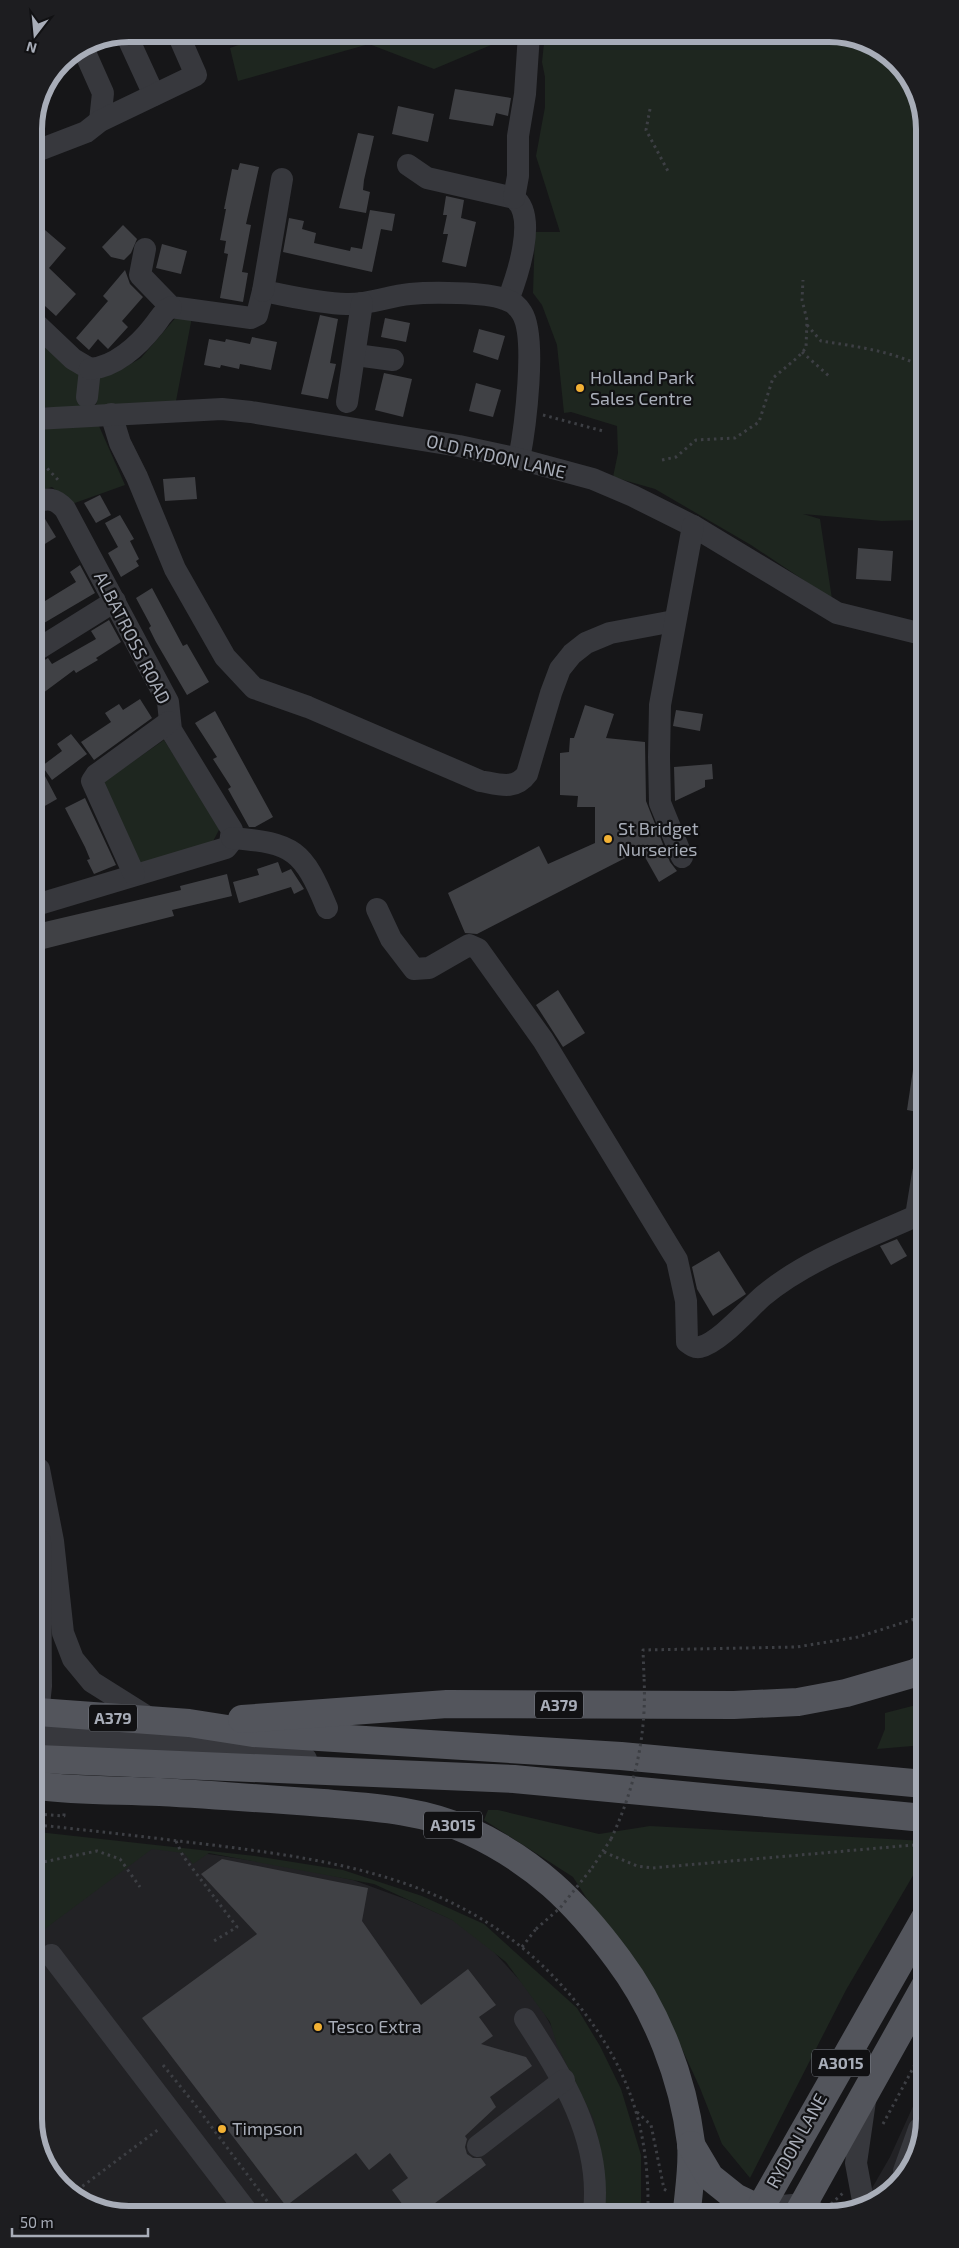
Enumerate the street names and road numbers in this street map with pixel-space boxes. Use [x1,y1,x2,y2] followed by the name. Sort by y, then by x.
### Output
[424,429,568,483] street label: OLD RYDON LANE
[90,568,176,707] street label: ALBATROSS ROAD
[535,1692,583,1718] road number: A379
[89,1705,137,1732] road number: A379
[424,1812,482,1838] road number: A3015
[812,2050,870,2076] road number: A3015
[761,2089,831,2192] street label: RYDON LANE

